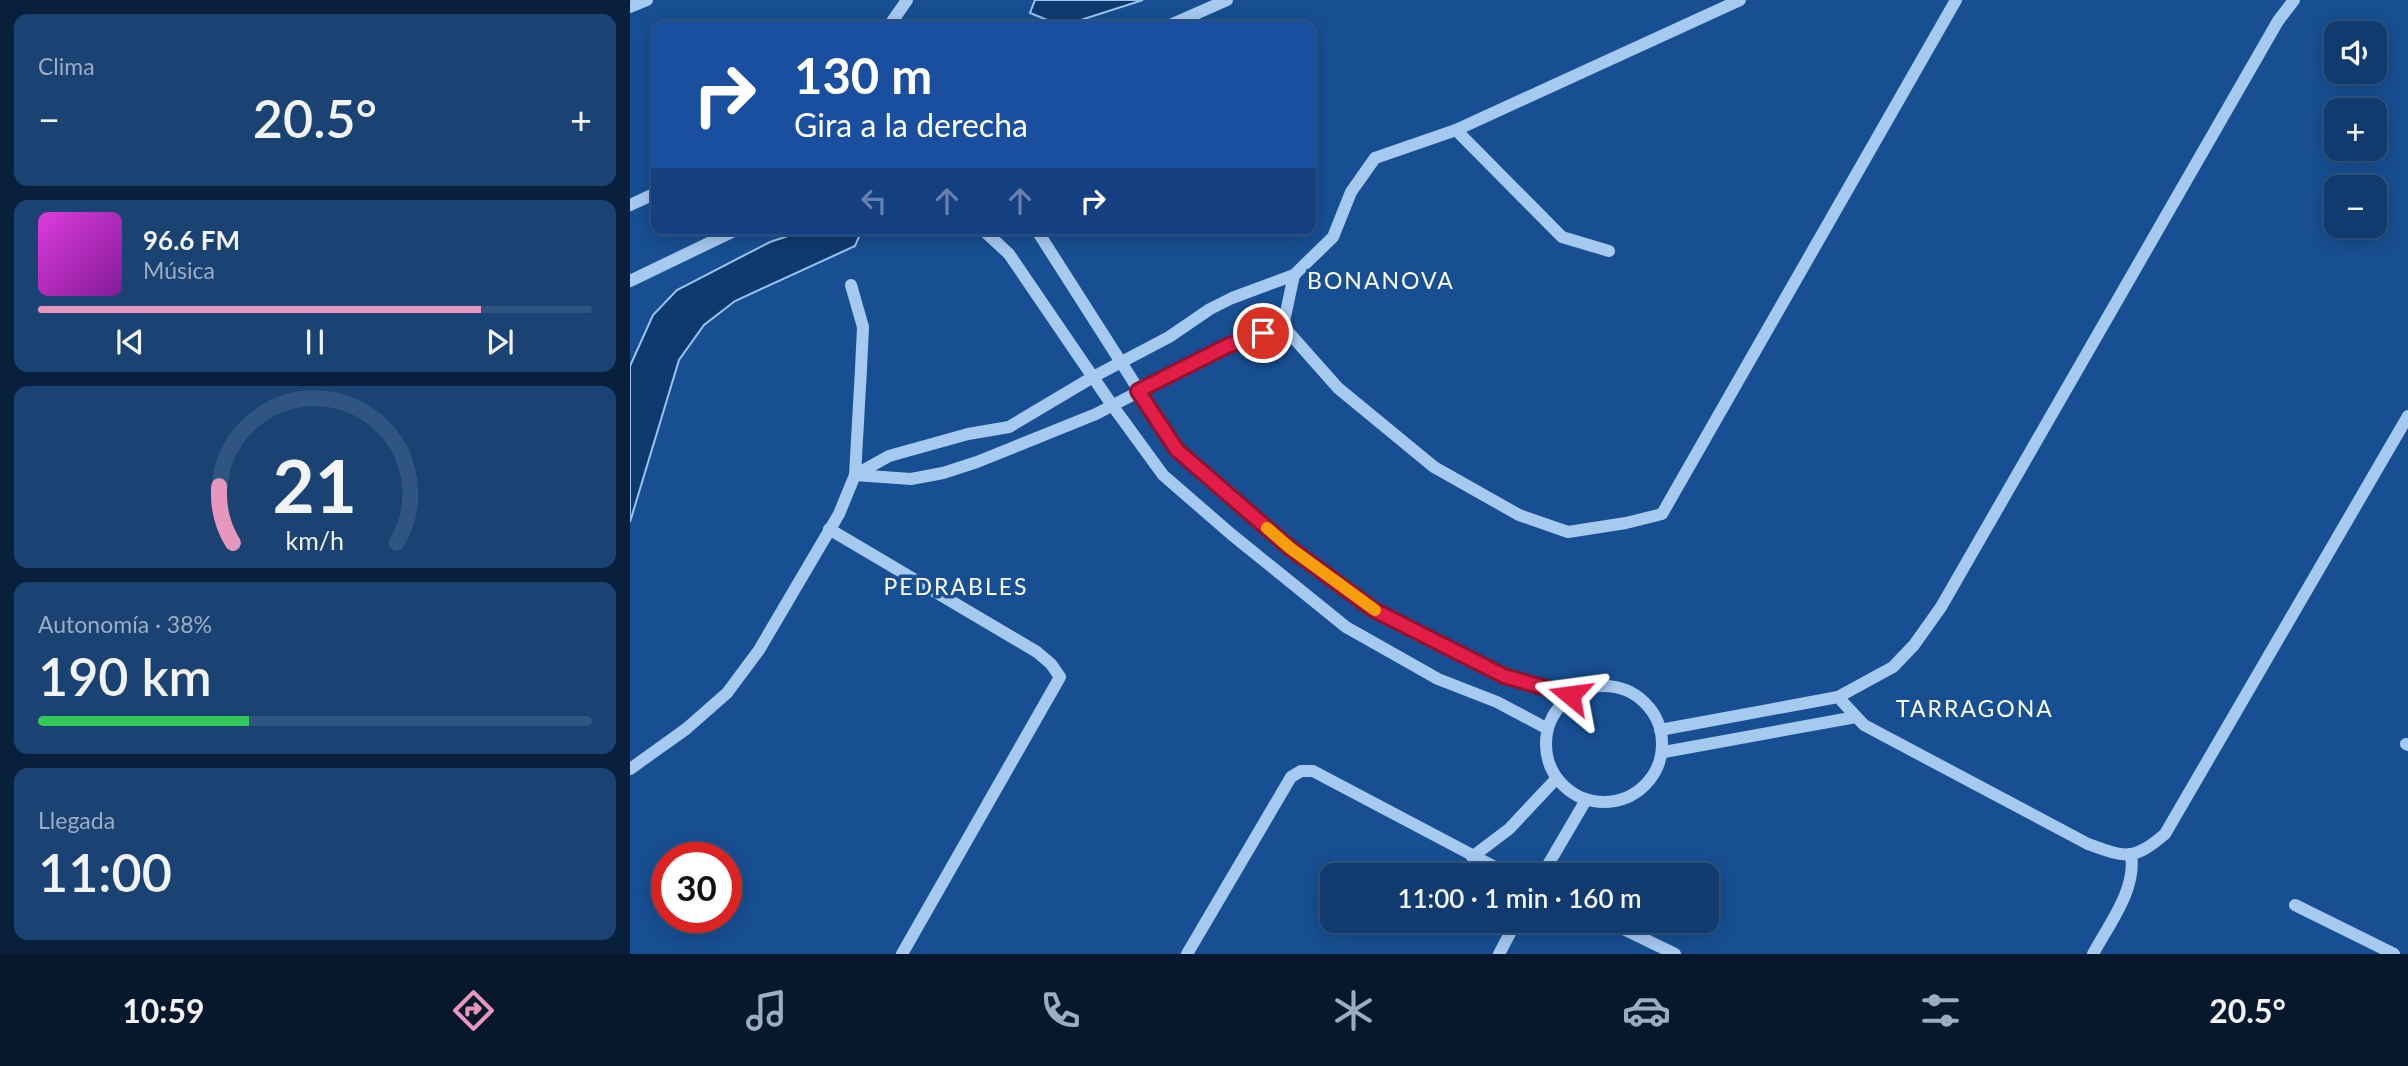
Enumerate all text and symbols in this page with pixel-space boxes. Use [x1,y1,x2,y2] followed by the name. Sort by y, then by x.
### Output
[2324,21,2387,238] map controls
[2324,21,2387,84] button: sound
[794,46,932,104] text: 130 m
[679,49,770,140] icon: right
[38,52,95,80] text: Clima
[253,87,377,149] text: 20.5°
[38,96,60,142] text: −
[570,96,592,142] text: +
[2324,98,2387,161] button: +
[794,105,1028,144] text: Gira a la derecha
[2324,175,2387,238] button: −
[855,182,893,220] icon: left
[928,182,966,220] icon: ahead
[1001,182,1039,220] icon: ahead
[1074,182,1112,220] icon: right
[143,224,240,256] text: 96.6 FM
[143,256,215,284] text: Música
[1307,266,1455,294] district label: BONANOVA
[1233,303,1293,363] pin
[1244,314,1282,352] icon: arrive
[111,323,149,361] icon: previous
[296,323,334,361] icon: pause
[481,323,519,361] icon: next
[273,441,357,529] text: 21
[286,525,344,555] text: km/h
[883,572,1029,600] district label: PEDRABLES
[38,610,212,638] text: Autonomía · 38%
[38,645,212,707] text: 190 km
[1533,658,1607,732] position arrow
[1896,694,2054,722] district label: TARRAGONA
[38,806,115,834] text: Llegada
[38,841,172,903] text: 11:00
[651,842,742,933] speed limit sign: 30
[1397,882,1642,914] text: 11:00 · 1 min · 160 m
[449,986,498,1035] icon: directions
[742,986,791,1035] icon: music
[1036,986,1085,1035] icon: phone
[1329,986,1378,1035] icon: climate
[1622,986,1671,1035] icon: car
[1916,986,1965,1035] icon: filters
[122,991,205,1030] text: 10:59
[2209,991,2286,1030] text: 20.5°

